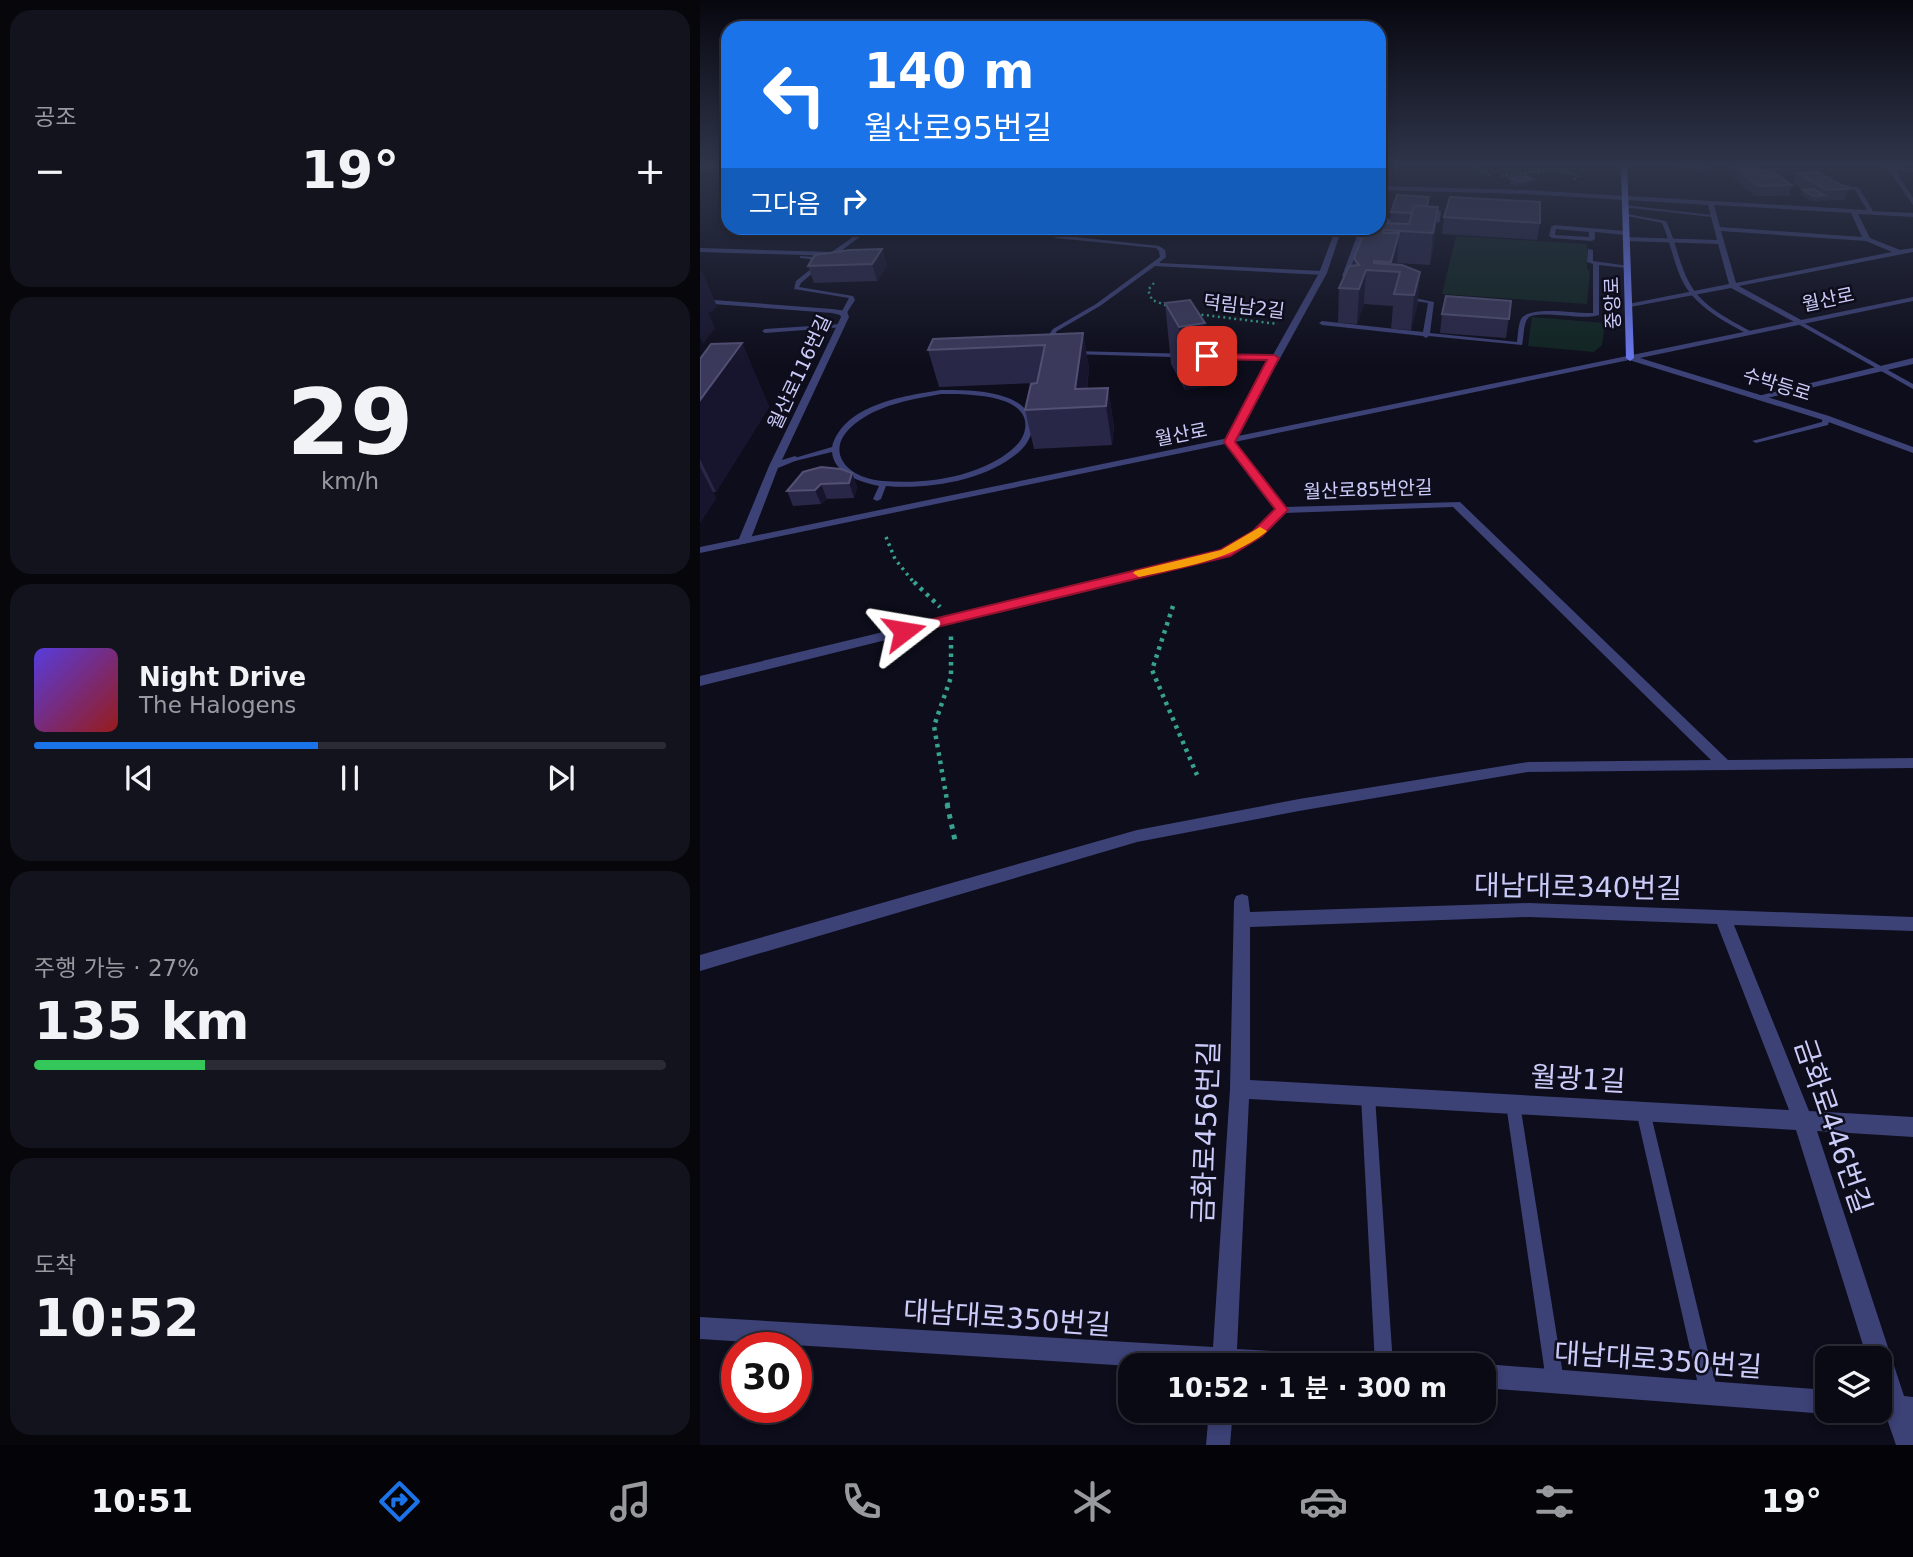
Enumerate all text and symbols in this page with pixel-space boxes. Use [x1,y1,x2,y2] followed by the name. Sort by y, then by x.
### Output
[864,43,1034,100] text: 140 m
[749,49,840,140] icon: left
[34,104,76,130] text: 공조
[864,109,1052,147] text: 월산로95번길
[301,140,399,200] text: 19°
[34,149,66,193] text: −
[634,149,666,193] text: +
[835,182,873,220] icon: right
[749,189,821,219] text: 그다음
[1600,276,1624,330] street label: 중앙로
[1800,283,1856,315] street label: 월산로
[1202,290,1286,322] street label: 덕림남2길
[763,311,835,433] street label: 월산로116번길
[1177,326,1237,386] pin
[1188,337,1226,375] icon: arrive
[1740,363,1814,405] street label: 수박등로
[287,370,413,475] text: 29
[1153,418,1209,450] street label: 월산로
[321,468,379,494] text: km/h
[1303,476,1433,502] street label: 월산로85번안길
[867,594,941,668] position arrow
[139,662,306,692] text: Night Drive
[139,692,296,718] text: The Halogens
[120,759,158,797] icon: previous
[331,759,369,797] icon: pause
[542,759,580,797] icon: next
[1474,869,1682,905] street label: 대남대로340번길
[34,955,199,981] text: 주행 가능 · 27%
[34,991,249,1051] text: 135 km
[1788,1034,1878,1218] street label: 금화로446번길
[1186,1040,1226,1224] street label: 금화로456번길
[1530,1060,1626,1098] street label: 월광1길
[34,1252,76,1278] text: 도착
[34,1288,200,1348] text: 10:52
[902,1294,1112,1342] street label: 대남대로350번길
[721,1332,812,1423] speed limit sign: 30
[1553,1336,1763,1384] street label: 대남대로350번길
[1815,1346,1892,1423] map controls
[1815,1346,1892,1423] button: layers
[1167,1373,1447,1403] text: 10:52 · 1 분 · 300 m
[375,1477,424,1526] icon: directions
[606,1477,655,1526] icon: music
[837,1477,886,1526] icon: phone
[1068,1477,1117,1526] icon: climate
[1299,1477,1348,1526] icon: car
[1530,1477,1579,1526] icon: filters
[91,1482,193,1520] text: 10:51
[1761,1482,1822,1520] text: 19°

